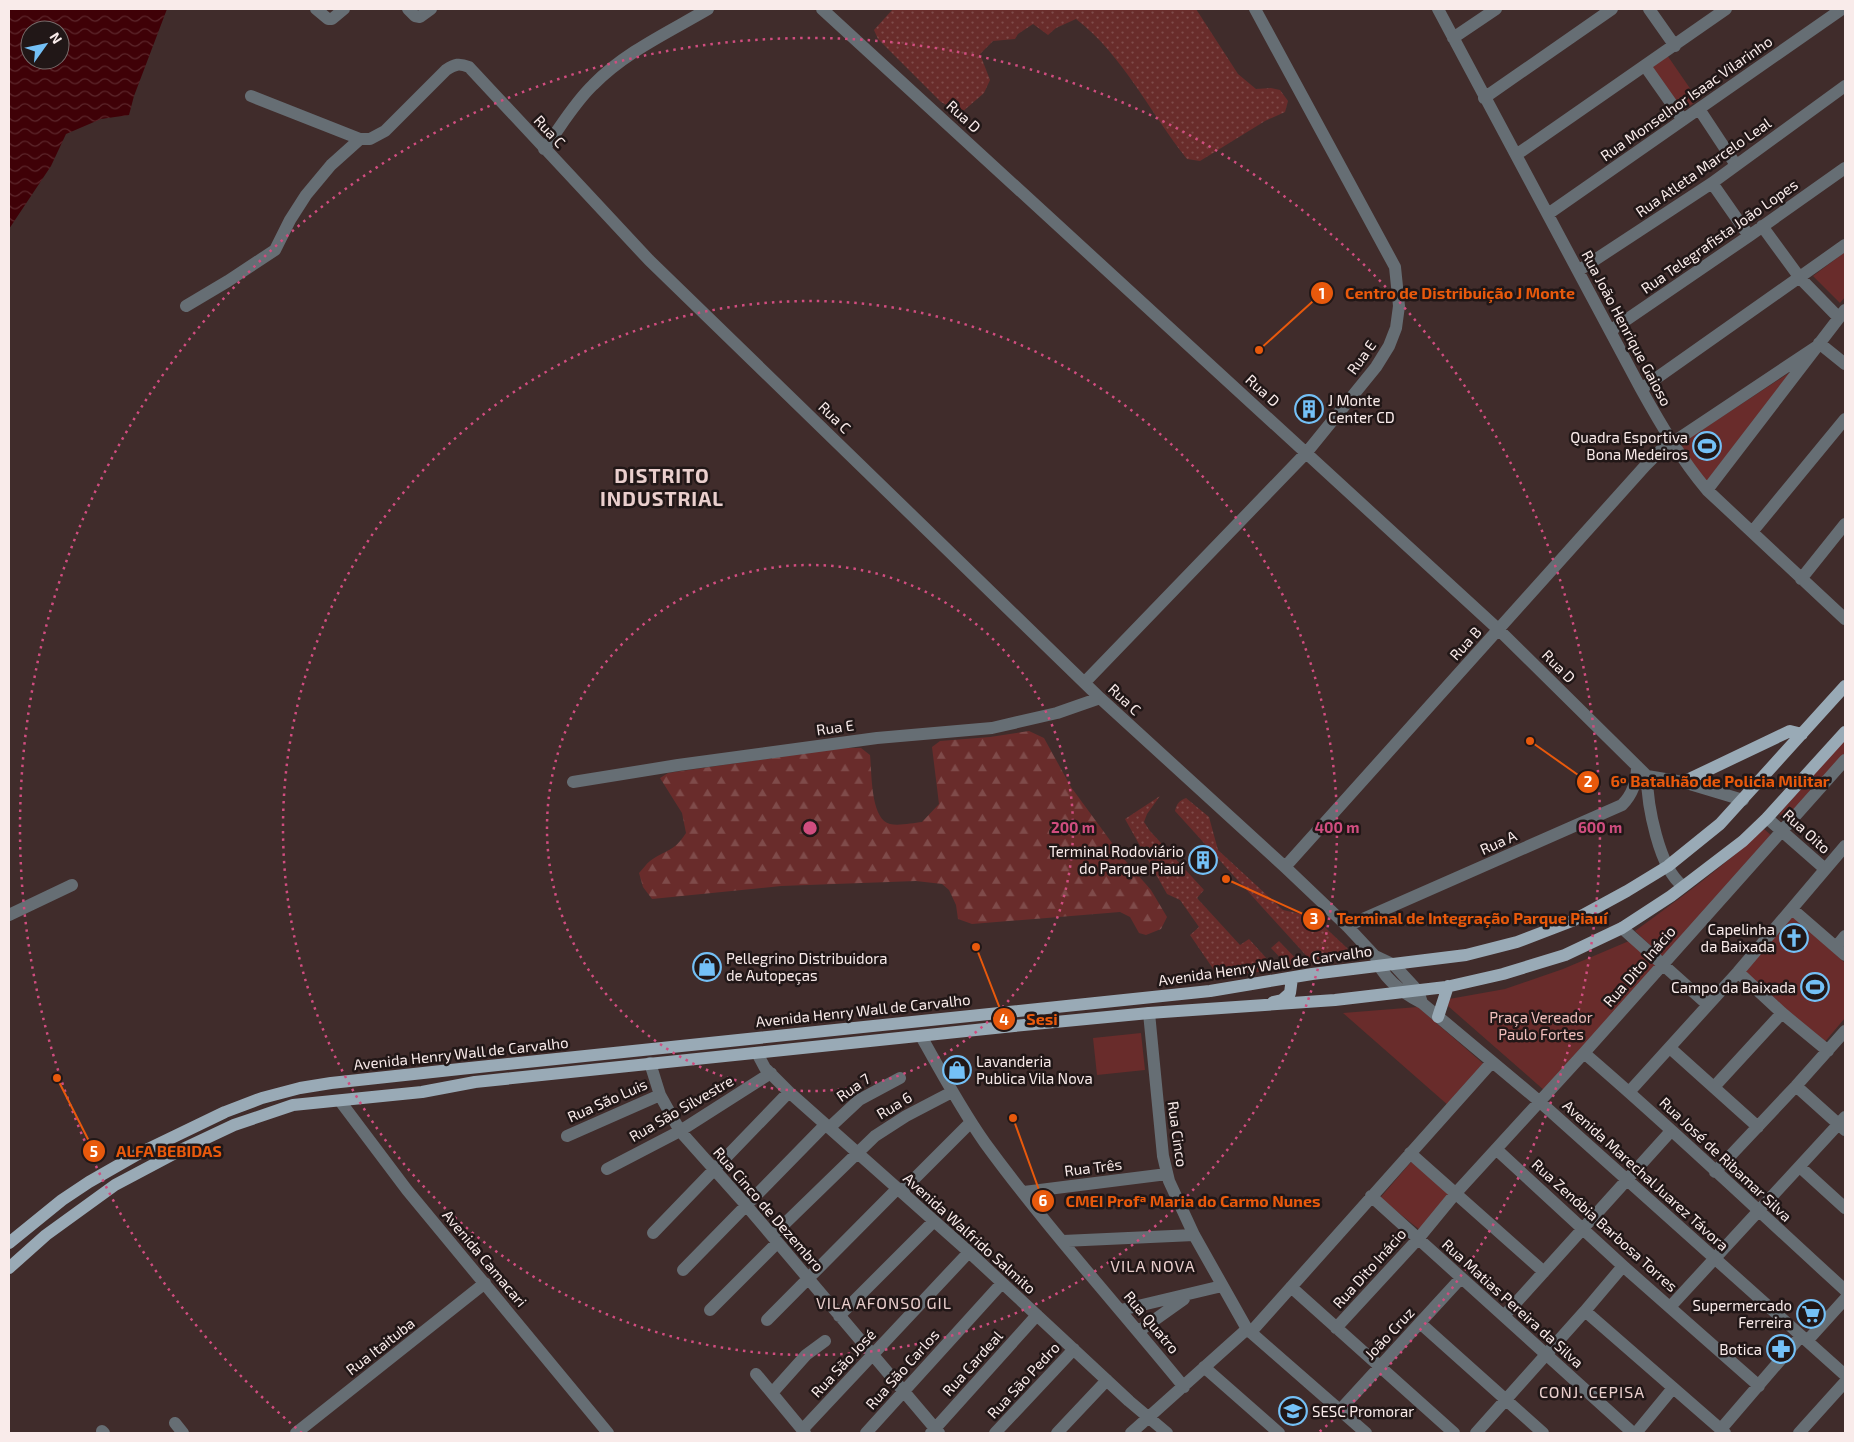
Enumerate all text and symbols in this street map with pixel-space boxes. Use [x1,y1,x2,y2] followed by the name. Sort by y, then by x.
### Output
[20,20,70,70] north arrow
[46,29,66,47] text: N
[1597,32,1775,164] street label: Rua Monselhor Isaac Vilarinho
[943,96,985,136] street label: Rua D
[530,111,570,151] street label: Rua C
[1632,113,1775,221] street label: Rua Atleta Marcelo Leal
[1637,175,1801,297] street label: Rua Telegrafista João Lopes
[1578,247,1676,409] street label: Rua João Henrique Gaioso
[1310,278,1585,309] callout: Centro de Distribuição J Monte
[1345,283,1575,304] text: Centro de Distribuição J Monte
[1319,284,1325,302] text: 1
[1343,336,1379,378] street label: Rua E
[1242,370,1284,410] street label: Rua D
[1328,391,1395,426] place label: J Monte Center CD
[1294,394,1324,424] building icon: J Monte Center CD
[815,397,855,437] street label: Rua C
[1570,428,1688,463] place label: Quadra Esportiva Bona Medeiros
[1692,431,1722,461] sports icon: Quadra Esportiva Bona Medeiros
[600,463,724,510] district label: DISTRITO INDUSTRIAL
[1445,623,1485,663] street label: Rua B
[1539,646,1579,686] street label: Rua D
[1105,679,1145,719] street label: Rua C
[815,715,855,739] street label: Rua E
[1575,766,1839,797] callout: 6º Batalhão de Policia Militar
[1610,771,1830,790] text: 6º Batalhão de Policia Militar
[1584,772,1593,790] text: 2
[1780,805,1834,857] street label: Rua Oito
[1051,818,1095,836] text: 200 m
[1315,818,1359,836] text: 400 m
[1578,818,1622,836] text: 600 m
[801,819,819,837] centre of rings
[1477,826,1520,858] street label: Rua A
[1049,842,1185,877] place label: Terminal Rodoviário do Parque Piauí
[1188,845,1218,875] building icon: Terminal Rodoviário do Parque Piauí
[1301,903,1618,934] callout: Terminal de Integração Parque Piauí
[1336,908,1609,929] text: Terminal de Integração Parque Piauí
[1310,909,1318,927] text: 3
[1701,920,1775,955] place label: Capelinha da Baixada
[1599,922,1679,1010] street label: Rua Dito Inácio
[1779,923,1809,953] church icon: Capelinha da Baixada
[1157,941,1373,989] street label: Avenida Henry Wall de Carvalho
[726,949,887,985] place label: Pellegrino Distribuidora de Autopeças
[692,952,722,982] shop icon: Pellegrino Distribuidora de Autopeças
[1800,972,1830,1002] sports icon: Campo da Baixada
[1671,978,1796,996] place label: Campo da Baixada
[755,990,971,1030] street label: Avenida Henry Wall de Carvalho
[992,1004,1068,1035] callout: Sesi
[1489,1008,1593,1043] park label: Praça Vereador Paulo Fortes
[1026,1009,1058,1028] text: Sesi
[999,1010,1009,1028] text: 4
[353,1033,569,1073] street label: Avenida Henry Wall de Carvalho
[976,1052,1093,1087] place label: Lavanderia Publica Vila Nova
[942,1055,972,1085] shop icon: Lavanderia Publica Vila Nova
[833,1069,874,1105] street label: Rua 7
[626,1071,736,1145] street label: Rua São Silvestre
[564,1074,650,1126] street label: Rua São Luis
[873,1088,915,1122] street label: Rua 6
[1656,1093,1796,1225] street label: Rua José de Ribamar Silva
[1559,1096,1733,1254] street label: Avenida Marechal Juarez Távora
[1164,1100,1192,1168] street label: Rua Cinco
[81,1136,232,1167] callout: ALFA BEBIDAS
[116,1141,222,1160] text: ALFA BEBIDAS
[90,1142,98,1160] text: 5
[710,1143,828,1275] street label: Rua Cinco de Dezembro
[1063,1155,1123,1179] street label: Rua Três
[1529,1155,1681,1295] street label: Rua Zenóbia Barbosa Torres
[900,1169,1040,1297] street label: Avenida Walfrido Salmito
[1031,1186,1331,1217] callout: CMEI Profª Maria do Carmo Nunes
[1039,1191,1048,1209] text: 6
[1066,1191,1320,1210] text: CMEI Profª Maria do Carmo Nunes
[439,1206,531,1310] street label: Avenida Camacari
[1328,1224,1410,1312] street label: Rua Dito Inácio
[1439,1235,1587,1371] street label: Rua Matias Pereira da Silva
[1110,1256,1196,1275] district label: VILA NOVA
[1120,1287,1183,1358] street label: Rua Quatro
[816,1293,952,1312] district label: VILA AFONSO GIL
[1693,1296,1792,1331] place label: Supermercado Ferreira
[1796,1299,1826,1329] supermarket icon: Supermercado Ferreira
[1360,1303,1418,1363] street label: João Cruz
[342,1314,418,1378] street label: Rua Itaituba
[807,1325,879,1401] street label: Rua São José
[861,1325,943,1413] street label: Rua São Carlos
[938,1326,1006,1399] street label: Rua Cardeal
[1766,1334,1796,1364] pharmacy icon: Botica
[983,1338,1063,1422] street label: Rua São Pedro
[1719,1340,1762,1358] place label: Botica
[1539,1382,1645,1401] district label: CONJ. CEPISA
[1278,1396,1308,1426] school or university icon: SESC Promorar
[1312,1402,1414,1420] place label: SESC Promorar

